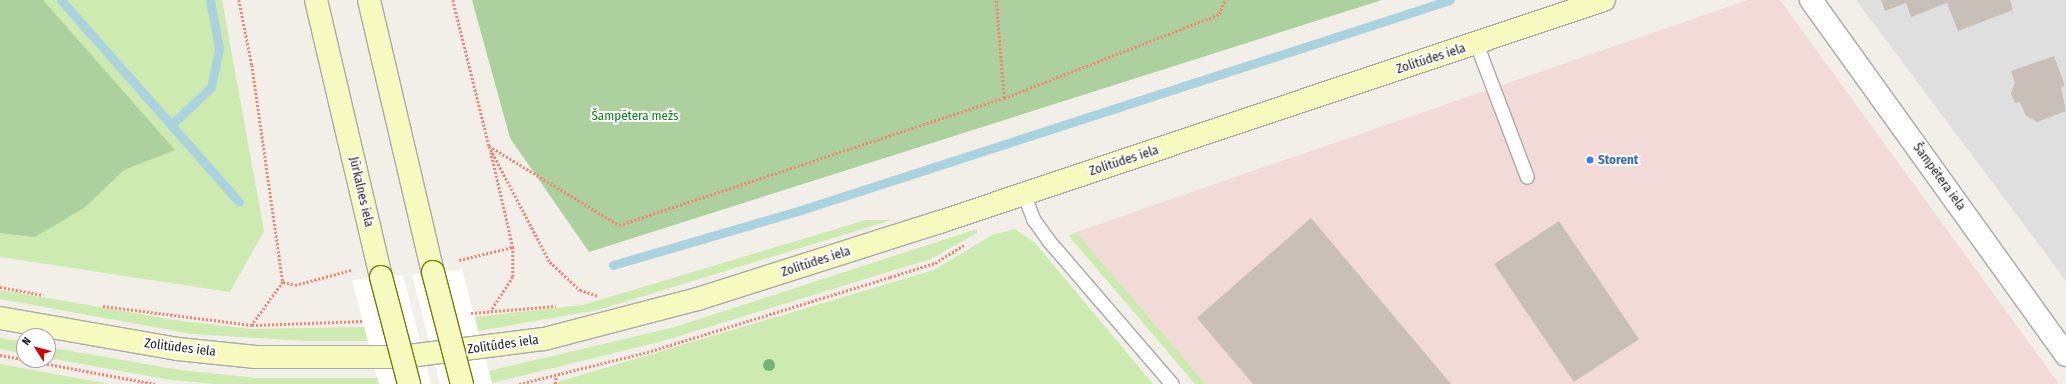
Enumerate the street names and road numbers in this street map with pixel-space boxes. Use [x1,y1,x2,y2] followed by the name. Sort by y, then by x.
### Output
[1394,40,1468,78] street label: Zolitūdes iela
[1909,140,1969,214] street label: Šampētera iela
[1087,142,1161,180] street label: Zolitūdes iela
[345,155,377,229] street label: Jūrkalnes iela
[779,243,853,281] street label: Zolitūdes iela
[466,332,540,358] street label: Zolitūdes iela
[143,336,217,360] street label: Zolitūdes iela

